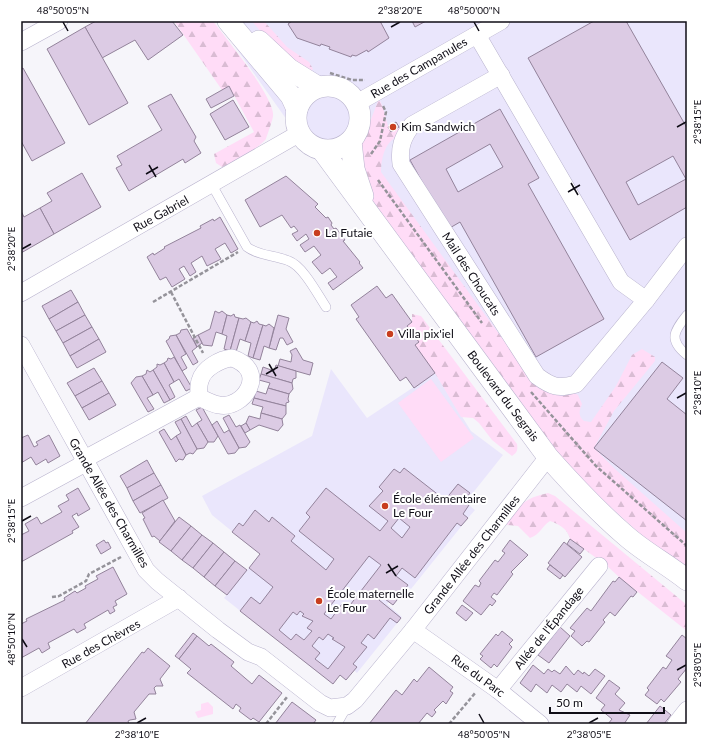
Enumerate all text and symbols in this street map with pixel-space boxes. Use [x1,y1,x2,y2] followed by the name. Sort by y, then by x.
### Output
[37,4,89,16] text: 48°50'05"N
[378,4,423,16] text: 2°38'20"E
[448,4,500,16] text: 48°50'00"N
[368,34,470,101] street label: Rue des Campanules
[691,99,703,144] text: 2°38'15"E
[401,119,475,134] place label: Kim Sandwich
[388,122,398,132] marker: Kim Sandwich
[130,192,191,235] street label: Rue Gabriel
[325,225,373,240] place label: La Futaie
[5,226,17,271] text: 2°38'20"E
[312,228,322,238] marker: La Futaie
[439,229,504,318] street label: Mail des Choucats
[398,326,454,341] place label: Villa pix'iel
[385,329,395,339] marker: Villa pix'iel
[464,347,542,444] street label: Boulevard du Segrais
[691,370,703,415] text: 2°38'10"E
[66,435,153,570] street label: Grande Allée des Charmilles
[393,491,486,520] place label: École élémentaire Le Four
[420,492,523,617] street label: Grande Allée des Charmilles
[5,498,17,543] text: 2°38'15"E
[380,501,390,511] marker: École élémentaire Le Four
[511,583,587,672] street label: Allée de l'Épandage
[327,586,414,615] place label: École maternelle Le Four
[314,596,324,606] marker: École maternelle Le Four
[5,613,17,665] text: 48°50'10"N
[59,616,143,671] street label: Rue des Chèvres
[691,642,703,687] text: 2°38'05"E
[449,651,508,700] street label: Rue du Parc
[550,689,664,715] scale bar
[556,695,583,710] text: 50 m
[115,728,160,740] text: 2°38'10"E
[458,728,510,740] text: 48°50'05"N
[567,728,612,740] text: 2°38'05"E

